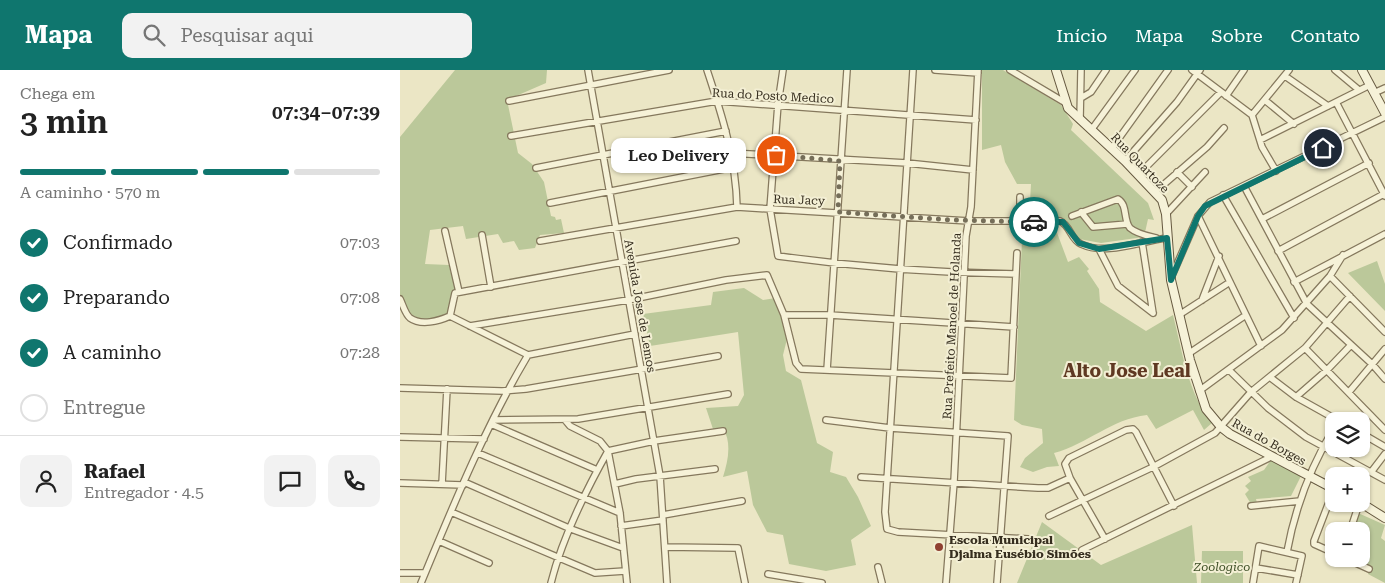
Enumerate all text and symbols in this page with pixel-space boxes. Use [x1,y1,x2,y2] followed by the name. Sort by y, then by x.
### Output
[122,13,472,58] search box
[25,21,92,49] text: Mapa
[140,21,168,49] icon: search
[180,24,314,47] text: Pesquisar aqui
[1056,25,1107,46] text: Início
[1135,25,1183,46] text: Mapa
[1211,25,1263,46] text: Sobre
[1291,25,1360,46] text: Contato
[20,84,95,103] text: Chega em
[712,86,834,106] street label: Rua do Posto Medico
[272,101,380,124] text: 07:34–07:39
[20,103,108,141] text: 3 min
[1302,127,1344,169] pin
[1108,130,1172,196] street label: Rua Quartoze
[755,134,797,176] pin
[1309,134,1337,162] icon: home
[611,138,746,172] callout: Leo Delivery
[762,141,790,169] icon: bag
[628,146,729,165] text: Leo Delivery
[20,183,160,202] text: A caminho · 570 m
[773,192,826,208] street label: Rua Jacy
[1009,197,1059,247] courier
[1020,208,1048,236] icon: car
[20,229,48,257] icon: check
[63,231,173,254] text: Confirmado
[940,232,964,420] street label: Rua Prefeito Manoel de Holanda
[340,233,380,252] text: 07:03
[621,238,659,374] street label: Avenida Jose de Lemos
[20,284,48,312] icon: check
[63,286,170,309] text: Preparando
[340,288,380,307] text: 07:08
[20,339,48,367] icon: check
[63,341,161,364] text: A caminho
[340,343,380,362] text: 07:28
[1063,360,1191,381] district label: Alto Jose Leal
[63,396,146,419] text: Entregue
[1325,412,1370,567] map controls
[1325,412,1370,457] button: layers
[1230,416,1309,468] street label: Rua do Borges
[20,455,72,507] button: person
[264,455,316,507] button: chat
[328,455,380,507] button: phone
[84,460,145,483] text: Rafael
[1325,467,1370,512] button: +
[84,483,204,502] text: Entregador · 4.5
[1325,522,1370,567] button: −
[949,533,1091,561] place label: Escola Municipal Djalma Eusébio Simões
[933,541,945,553] marker: Escola Municipal Djalma Eusébio Simões
[1193,560,1250,574] park label: Zoologico

